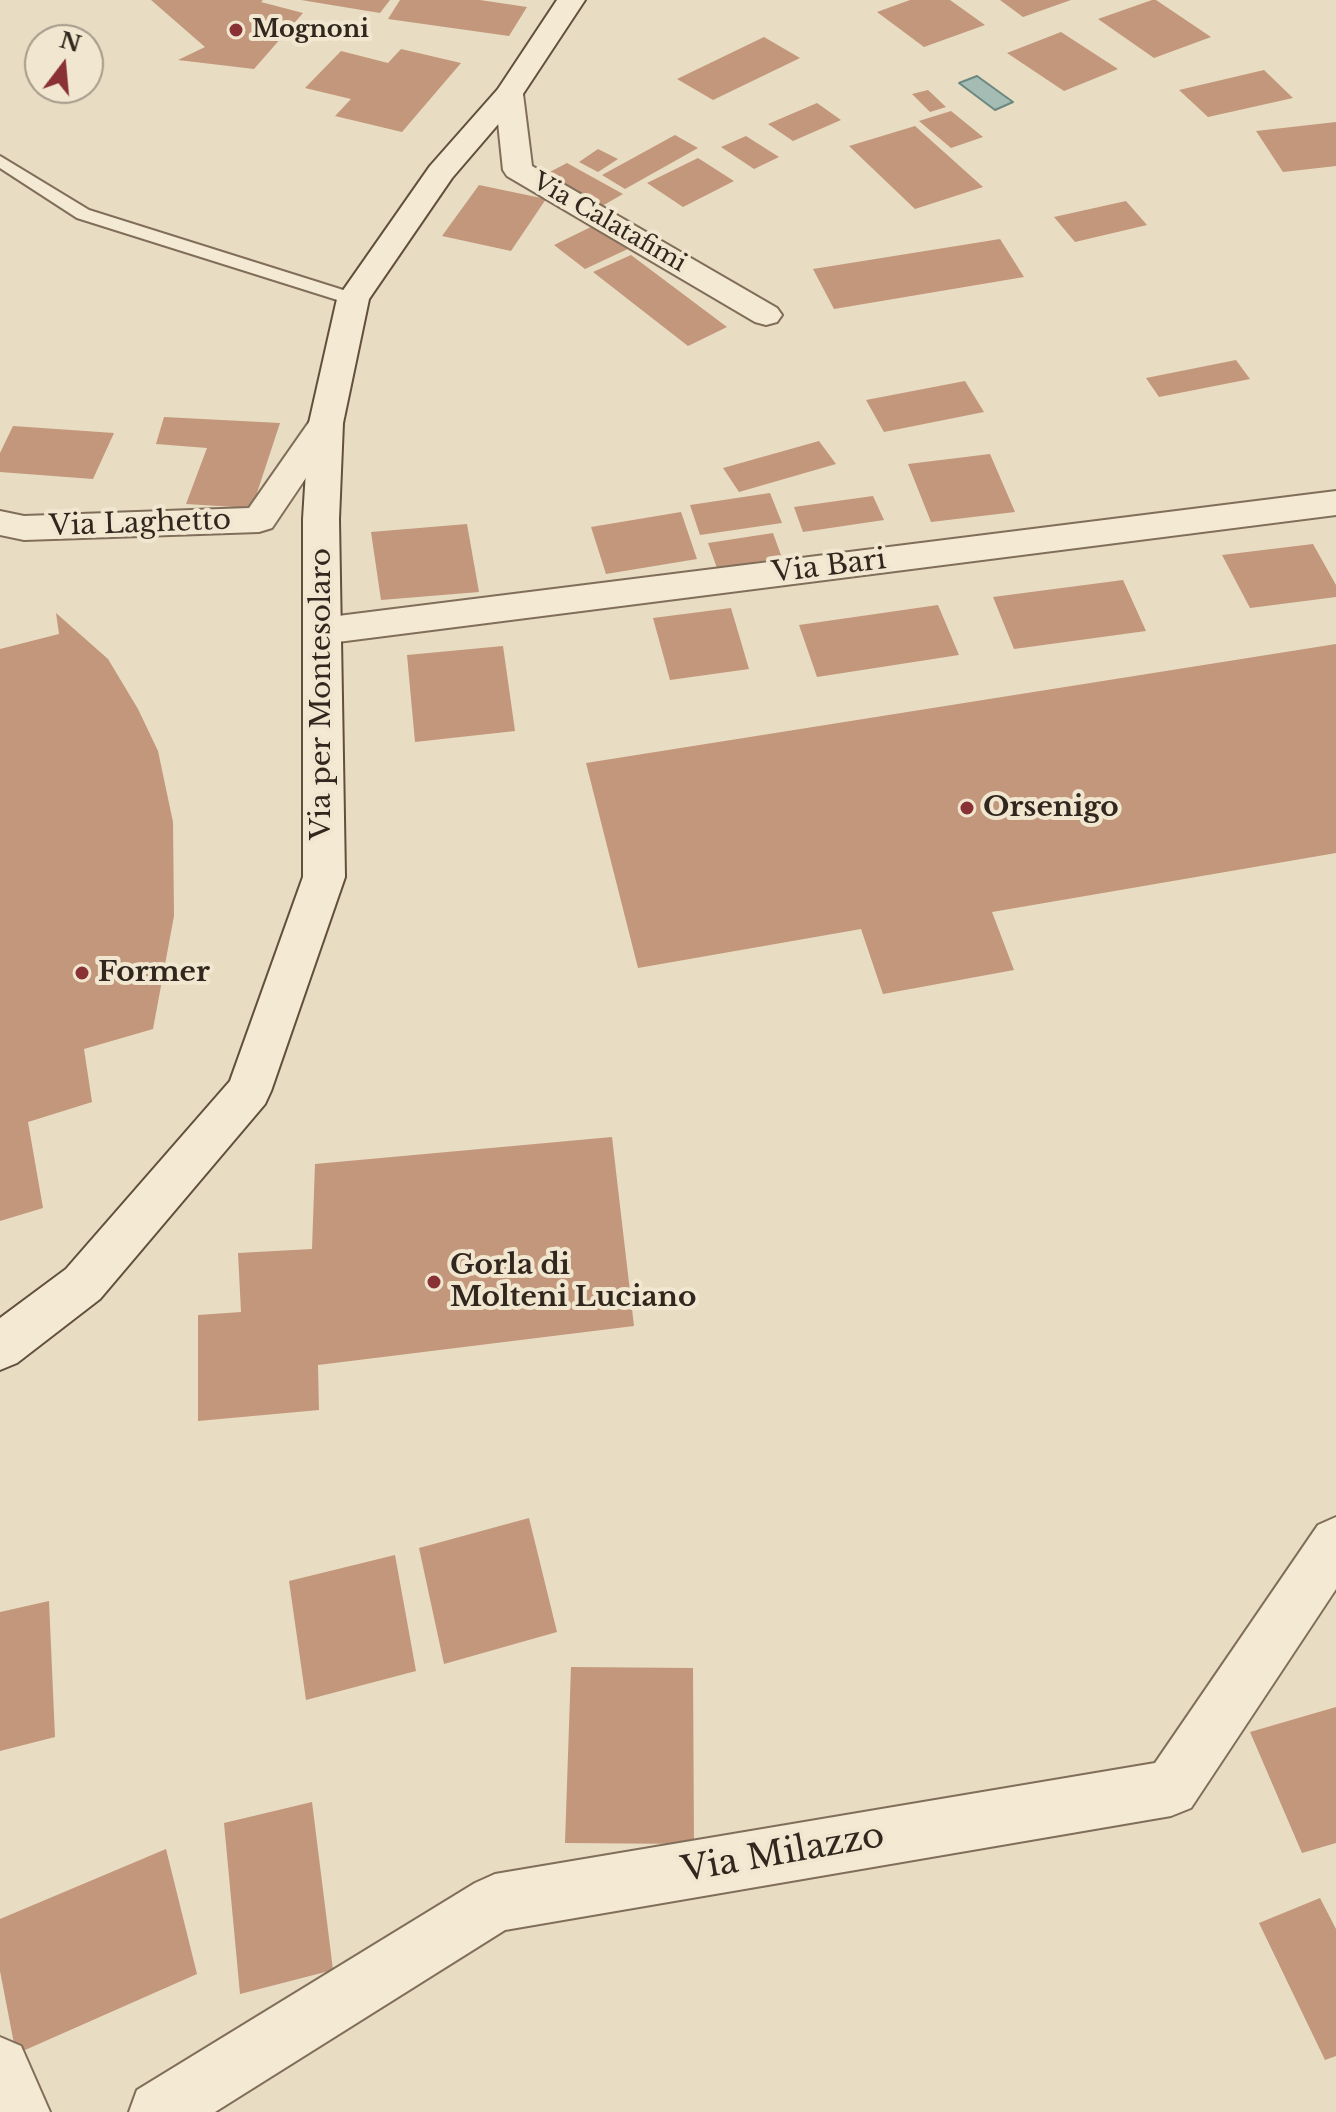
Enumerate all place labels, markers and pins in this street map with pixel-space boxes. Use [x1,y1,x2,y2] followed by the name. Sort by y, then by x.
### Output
[252,16,369,44] place label: Mognoni
[227,21,245,39] marker: Mognoni
[983,791,1119,825] place label: Orsenigo
[958,799,976,817] marker: Orsenigo
[98,956,210,990] place label: Former
[73,964,91,982] marker: Former
[450,1249,696,1315] place label: Gorla di Molteni Luciano
[425,1273,443,1291] marker: Gorla di Molteni Luciano

